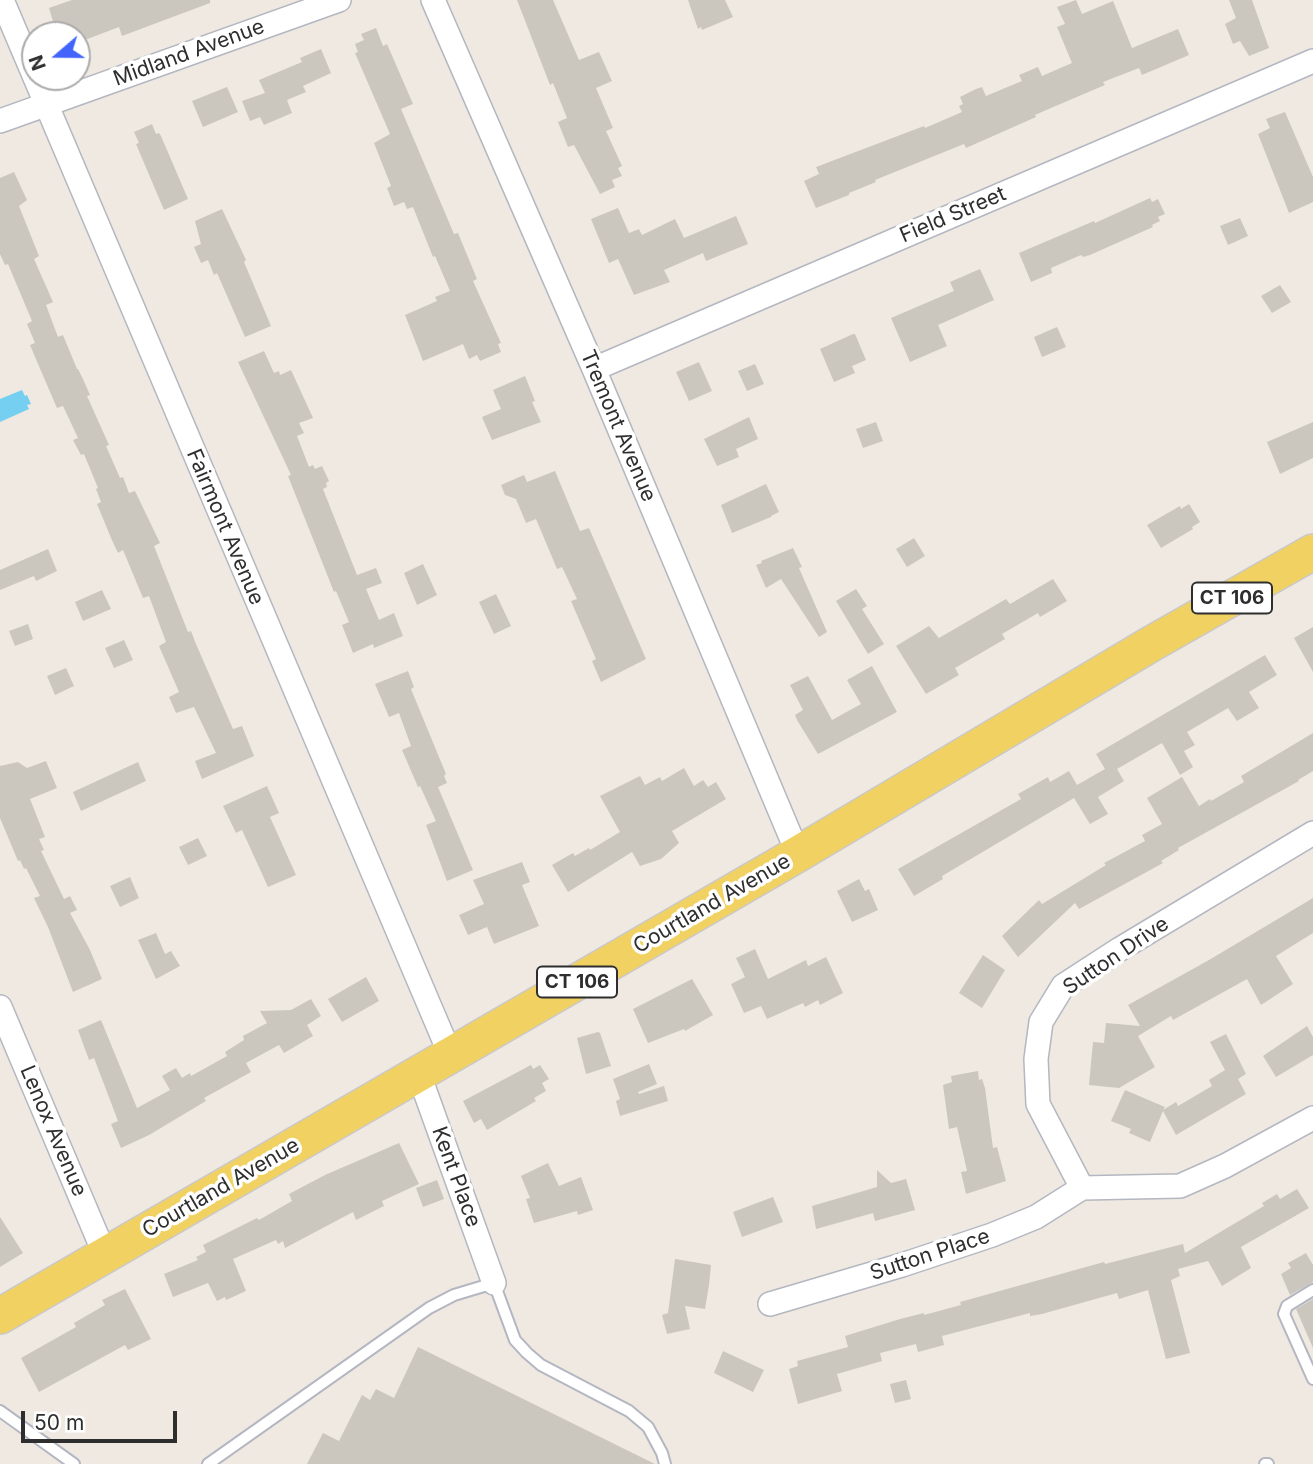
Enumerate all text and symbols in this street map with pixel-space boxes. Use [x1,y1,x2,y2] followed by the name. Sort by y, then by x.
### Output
[110,14,268,92] street label: Midland Avenue
[21,21,91,91] north arrow
[24,52,51,73] text: N
[896,181,1010,249] street label: Field Street
[575,346,661,506] street label: Tremont Avenue
[181,445,269,609] street label: Fairmont Avenue
[1192,582,1272,614] road number: CT 106
[629,849,795,959] street label: Courtland Avenue
[1058,911,1174,1001] street label: Sutton Drive
[537,966,617,998] road number: CT 106
[14,1062,92,1200] street label: Lenox Avenue
[426,1123,486,1231] street label: Kent Place
[138,1133,304,1243] street label: Courtland Avenue
[867,1224,993,1286] street label: Sutton Place
[24,1398,180,1442] scale bar
[34,1410,84,1435] text: 50 m

